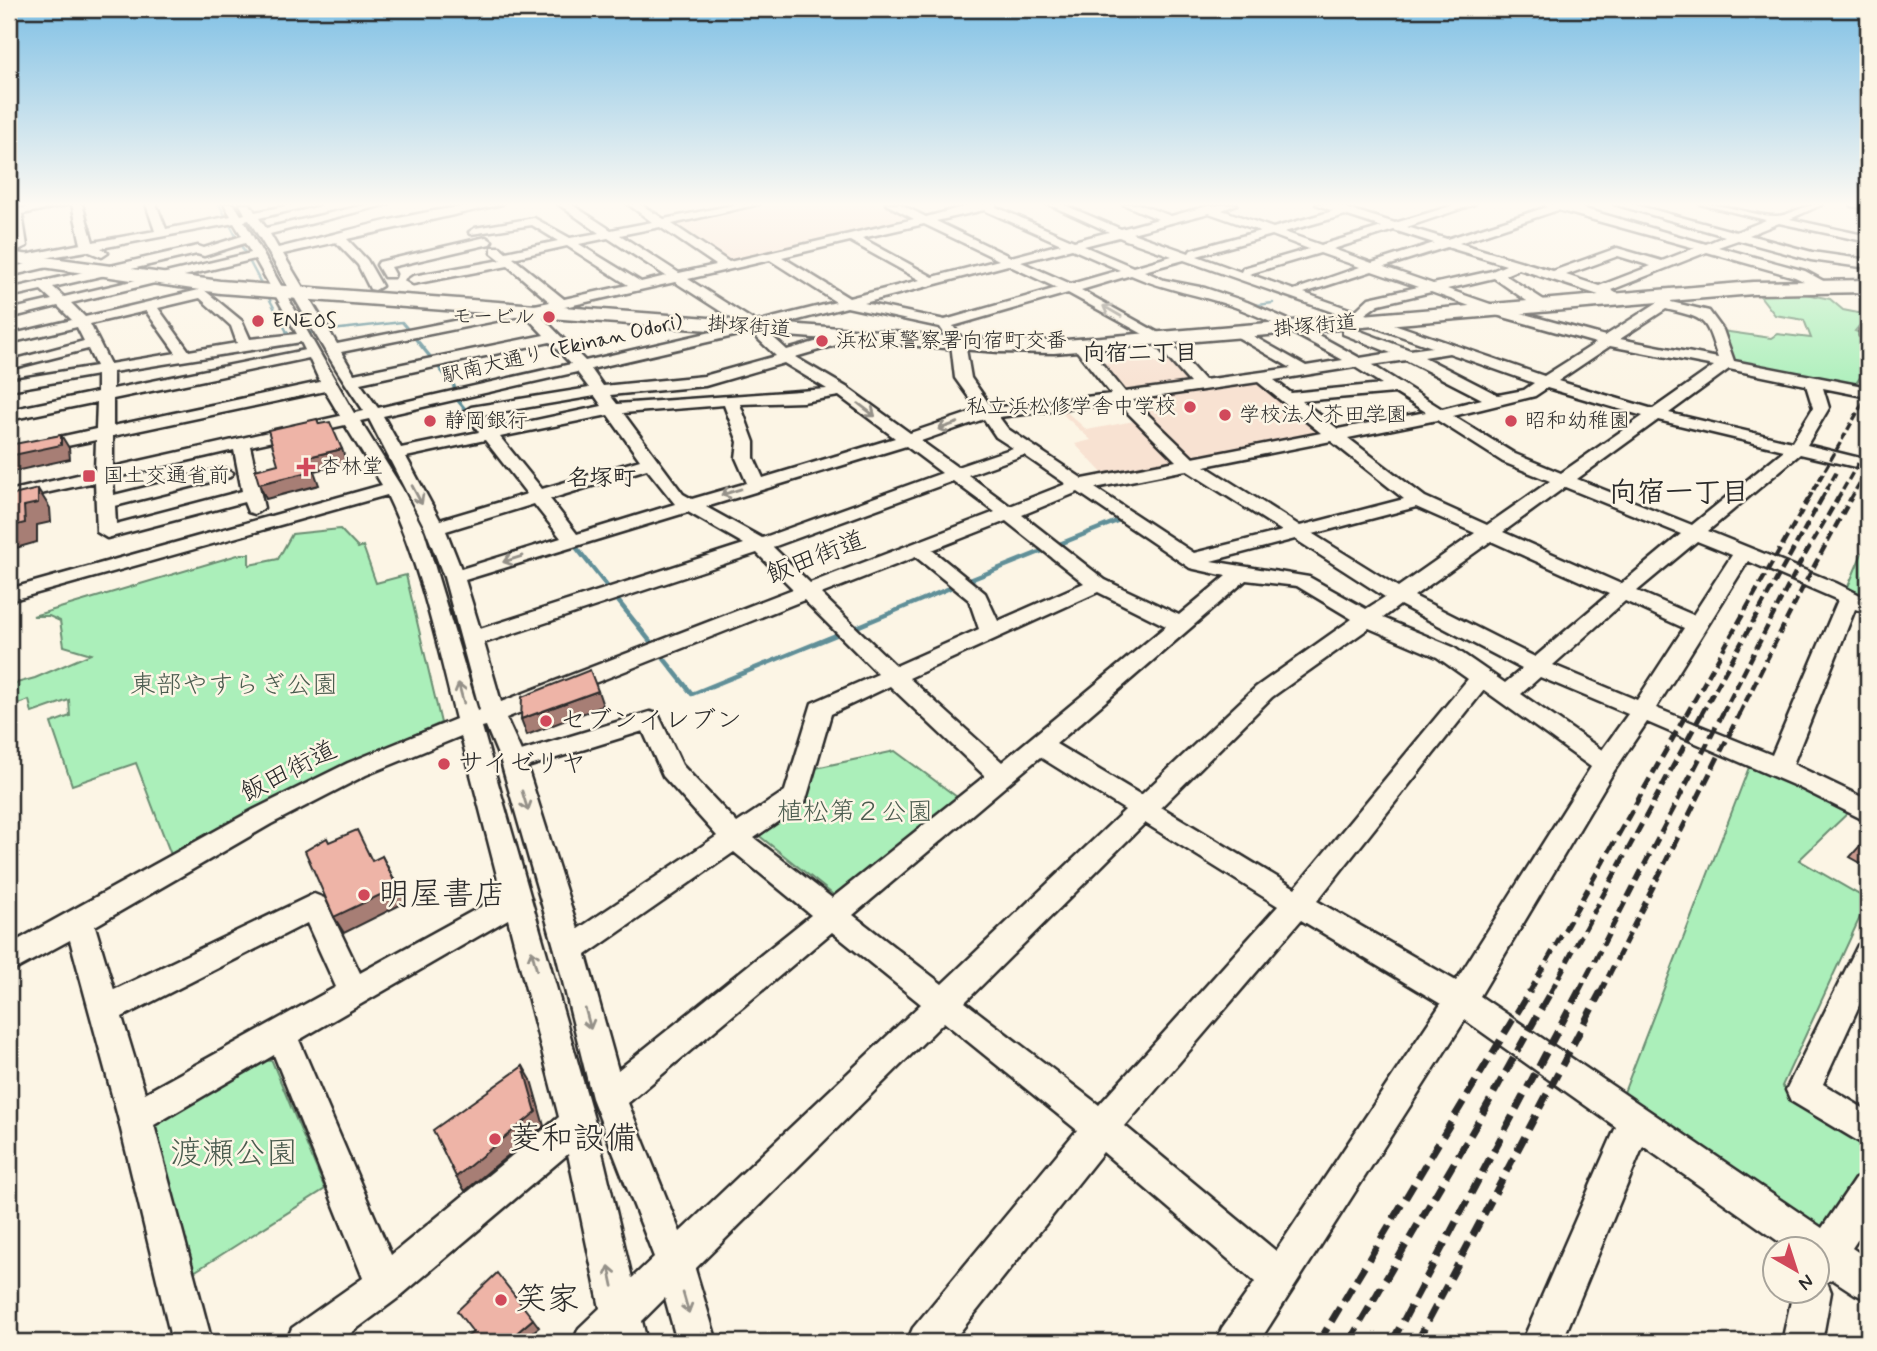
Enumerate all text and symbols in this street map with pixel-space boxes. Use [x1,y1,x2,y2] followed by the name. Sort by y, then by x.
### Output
[451,303,535,331] place label: モービル
[1102,304,1123,317] one-way arrow
[272,307,337,335] place label: ENEOS
[439,308,686,390] street label: 駅南大通り (Ekinan Odori)
[1272,308,1358,344] street label: 掛塚街道
[541,309,557,325] marker: モービル
[706,310,792,344] street label: 掛塚街道
[250,313,266,329] marker: ENEOS
[836,327,1067,355] place label: 浜松東警察署向宿町交番
[814,333,830,349] marker: 浜松東警察署向宿町交番
[1083,339,1198,369] district label: 向宿二丁目
[966,393,1176,421] place label: 私立浜松修学舎中学校
[1182,399,1198,415] marker: 私立浜松修学舎中学校
[1239,401,1407,429] place label: 学校法人芥田学園
[858,402,877,417] one-way arrow
[444,407,528,435] place label: 静岡銀行
[1217,407,1233,423] marker: 学校法人芥田学園
[1525,407,1630,435] place label: 昭和幼稚園
[422,413,438,429] marker: 静岡銀行
[1503,413,1519,429] marker: 昭和幼稚園
[937,420,959,433] one-way arrow
[320,453,383,481] place label: 杏林堂
[298,459,314,475] marker: 杏林堂
[103,462,229,490] place label: 国土交通省前
[567,464,636,494] district label: 名塚町
[81,468,97,484] marker: 国土交通省前
[1609,475,1749,512] district label: 向宿一丁目
[410,484,424,504] one-way arrow
[720,487,742,500] one-way arrow
[761,523,871,593] street label: 飯田街道
[502,554,524,567] one-way arrow
[130,669,338,703] park label: 東部やすらぎ公園
[454,682,467,704] one-way arrow
[560,704,742,738] place label: セブンイレブン
[538,713,554,729] marker: セブンイレブン
[235,733,343,811] street label: 飯田街道
[458,747,586,781] place label: サイゼリヤ
[436,756,452,772] marker: サイゼリヤ
[520,789,532,811] one-way arrow
[777,796,933,830] park label: 植松第２公園
[378,874,506,916] place label: 明屋書店
[356,887,372,903] marker: 明屋書店
[527,949,540,972] one-way arrow
[583,1008,596,1030] one-way arrow
[509,1118,637,1160] place label: 菱和設備
[487,1131,503,1147] marker: 菱和設備
[170,1133,298,1175] park label: 渡瀬公園
[1762,1236,1832,1306] north arrow
[603,1265,617,1288] one-way arrow
[1793,1268,1819,1296] text: N
[515,1279,579,1321] place label: 笑家
[493,1292,509,1308] marker: 笑家
[680,1292,693,1314] one-way arrow

